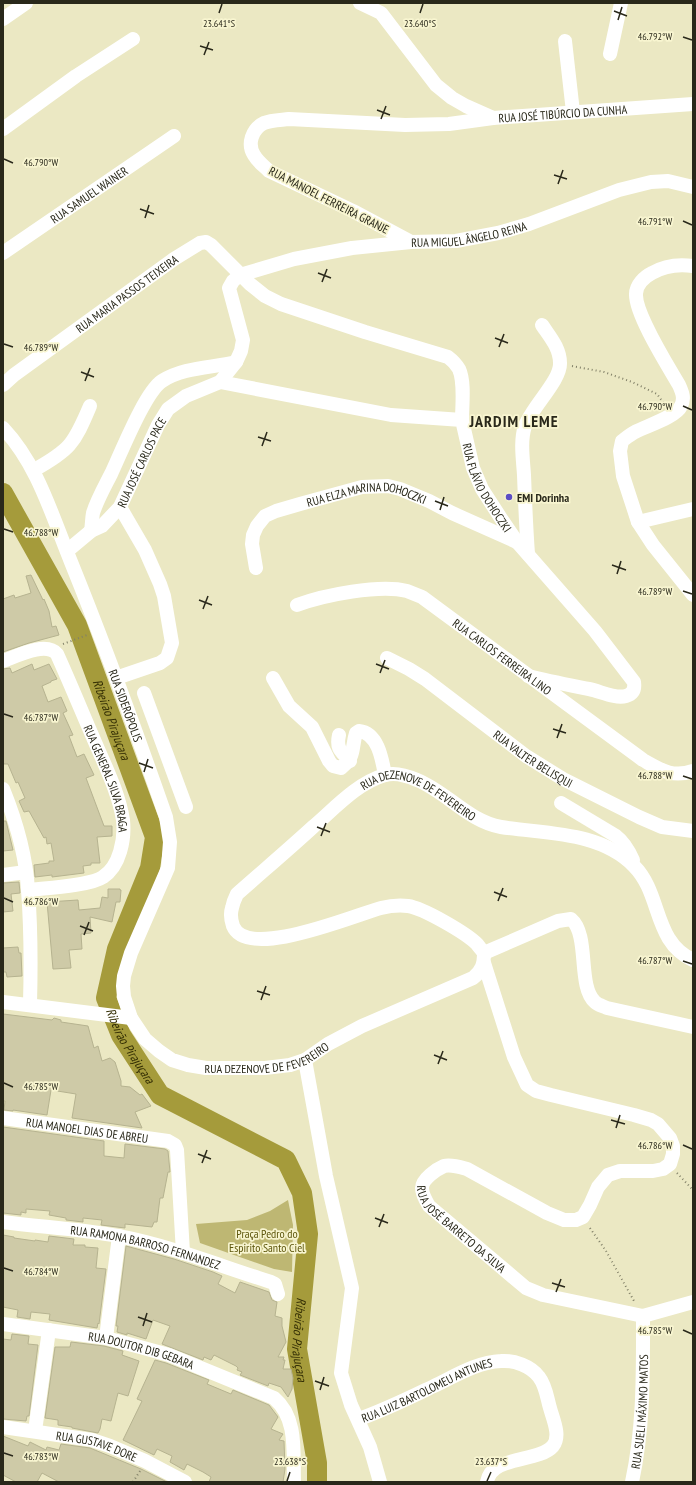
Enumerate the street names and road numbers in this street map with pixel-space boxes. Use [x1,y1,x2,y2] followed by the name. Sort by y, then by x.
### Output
[498,101,628,125] street label: RUA JOSÉ TIBÚRCIO DA CUNHA
[47,162,131,226] street label: RUA SAMUEL WAINER
[266,163,392,237] street label: RUA MANOEL FERREIRA GRANJE
[411,218,529,249] street label: RUA MIGUEL ÂNGELO REINA
[73,251,181,335] street label: RUA MARIA PASSOS TEIXEIRA
[113,414,169,510] street label: RUA JOSÉ CARLOS PACE
[460,442,515,535] street label: RUA FLÁVIO DOHOCZKI
[305,478,429,509] street label: RUA ELZA MARINA DOHOCZKI
[450,615,555,698] street label: RUA CARLOS FERREIRA LINO
[106,667,146,744] street label: RUA SIDERÓPOLIS
[81,722,131,833] street label: RUA GENERAL SILVA BRAGA
[491,727,575,790] street label: RUA VALTER BELISQUI
[357,766,479,824] street label: RUA DEZENOVE DE FEVEREIRO
[205,1038,332,1076] street label: RUA DEZENOVE DE FEVEREIRO
[25,1114,149,1146] street label: RUA MANOEL DIAS DE ABREU
[414,1185,509,1276] street label: RUA JOSÉ BARRETO DA SILVA
[70,1222,222,1272] street label: RUA RAMONA BARROSO FERNANDEZ
[87,1328,197,1372] street label: RUA DOUTOR DIB GEBARA
[627,1354,650,1470] street label: RUA SUELI MÁXIMO MATOS
[359,1355,494,1425] street label: RUA LUIZ BARTOLOMEU ANTUNES
[55,1427,140,1464] street label: RUA GUSTAVE DORE

